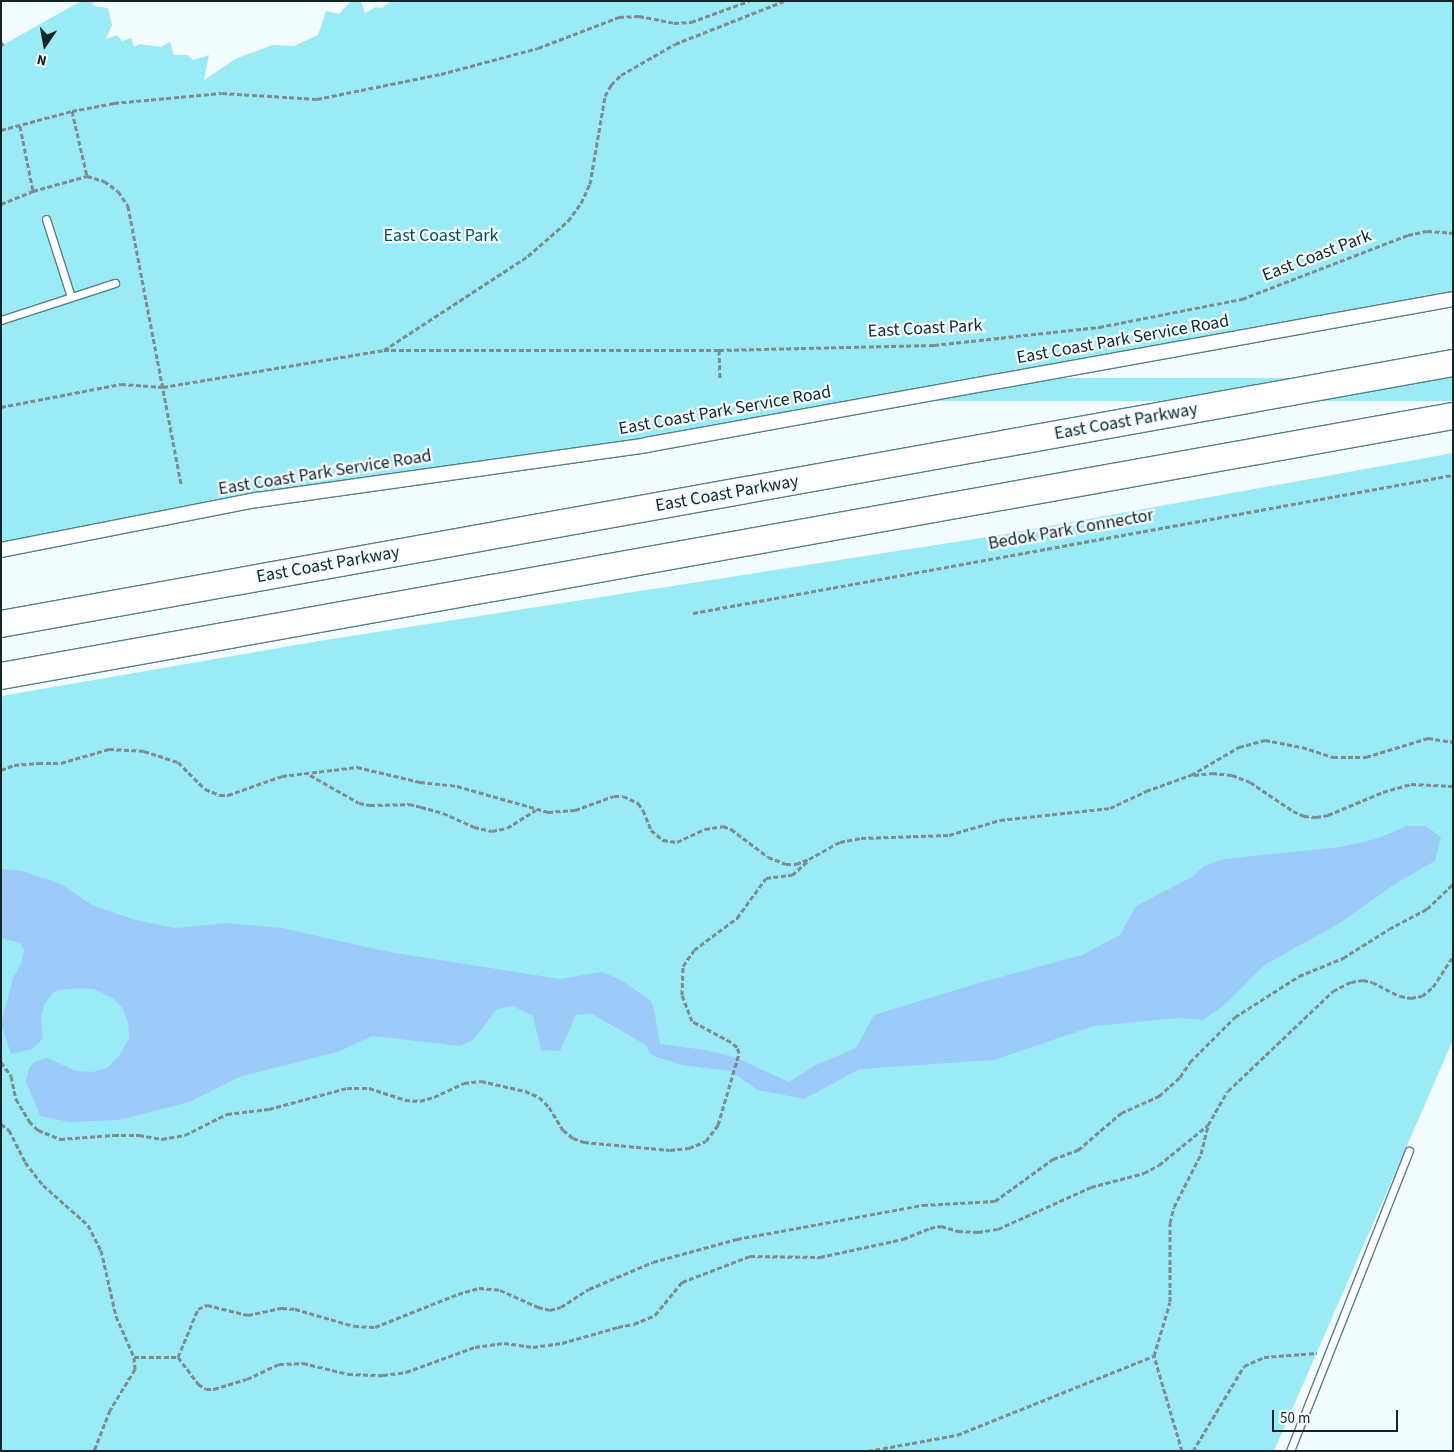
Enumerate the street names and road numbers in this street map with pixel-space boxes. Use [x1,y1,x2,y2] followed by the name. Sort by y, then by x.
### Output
[1260,225,1374,287] street label: East Coast Park
[1015,311,1231,369] street label: East Coast Park Service Road
[867,315,983,343] street label: East Coast Park
[617,382,833,440] street label: East Coast Park Service Road
[1053,399,1199,445] street label: East Coast Parkway
[217,445,433,501] street label: East Coast Park Service Road
[654,471,800,517] street label: East Coast Parkway
[987,505,1155,555] street label: Bedok Park Connector
[255,542,401,588] street label: East Coast Parkway

